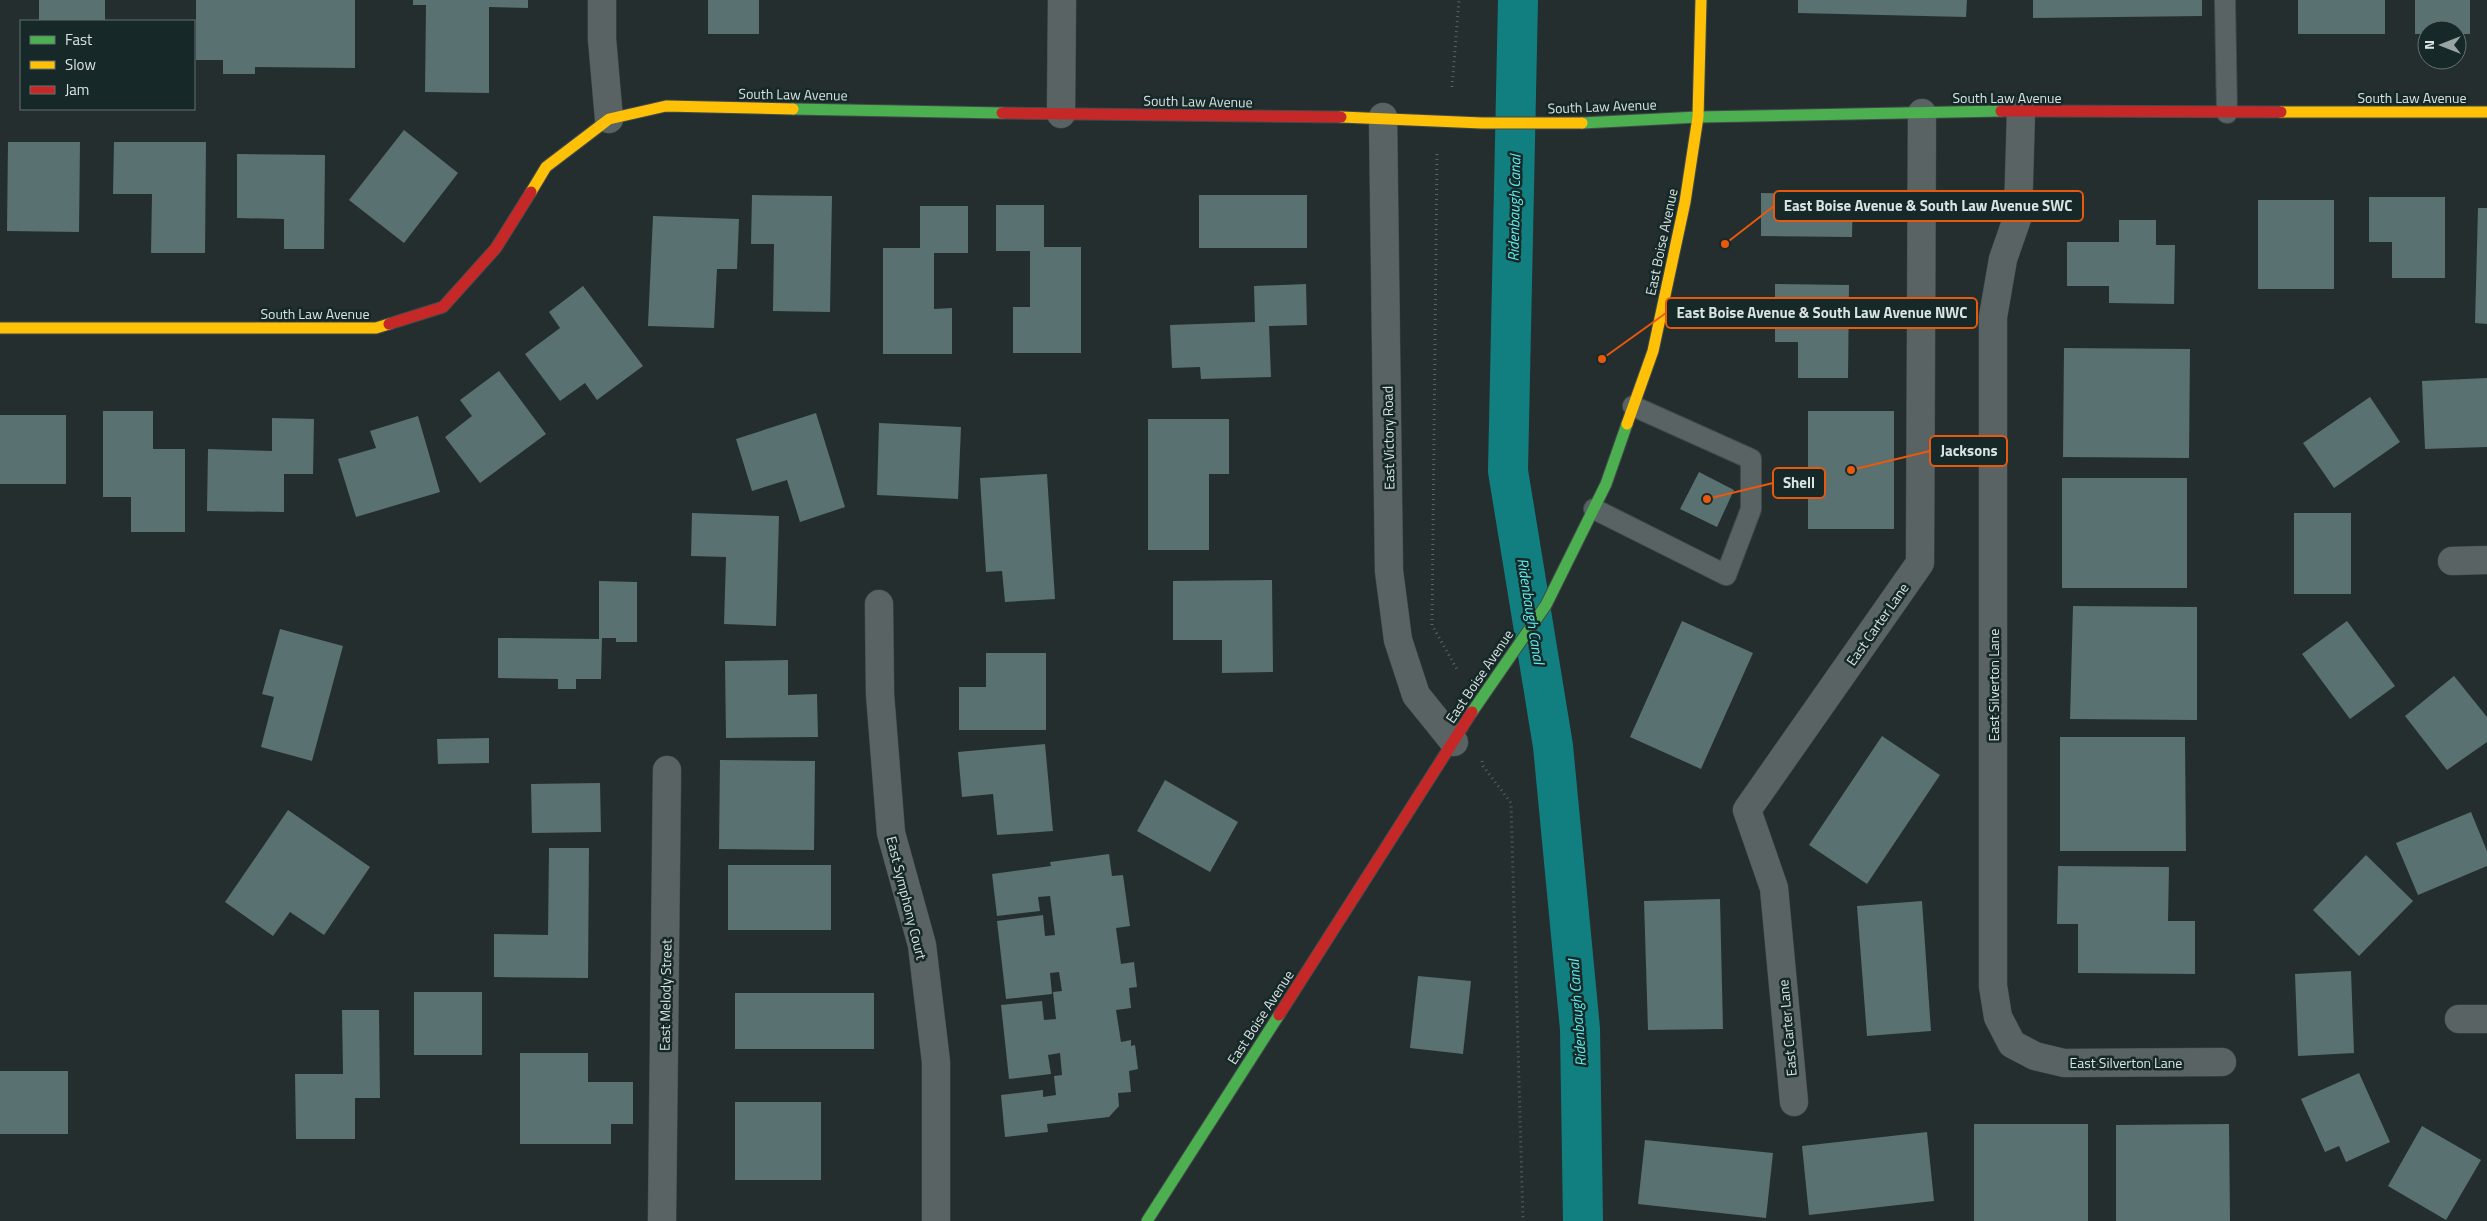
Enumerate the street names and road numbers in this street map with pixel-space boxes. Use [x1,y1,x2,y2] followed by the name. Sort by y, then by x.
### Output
[738,83,848,105] street label: South Law Avenue
[1952,87,2062,108] street label: South Law Avenue
[2357,87,2467,108] street label: South Law Avenue
[1143,90,1253,112] street label: South Law Avenue
[1547,94,1657,118] street label: South Law Avenue
[1639,187,1683,297] street label: East Boise Avenue
[260,303,370,324] street label: South Law Avenue
[1377,386,1399,490] street label: East Victory Road
[1841,578,1913,670] street label: East Carter Lane
[1440,625,1518,727] street label: East Boise Avenue
[1983,629,2004,741] street label: East Silverton Lane
[881,834,933,962] street label: East Symphony Court
[654,939,676,1051] street label: East Melody Street
[1222,966,1298,1068] street label: East Boise Avenue
[1772,979,1802,1077] street label: East Carter Lane
[2070,1052,2182,1073] street label: East Silverton Lane

